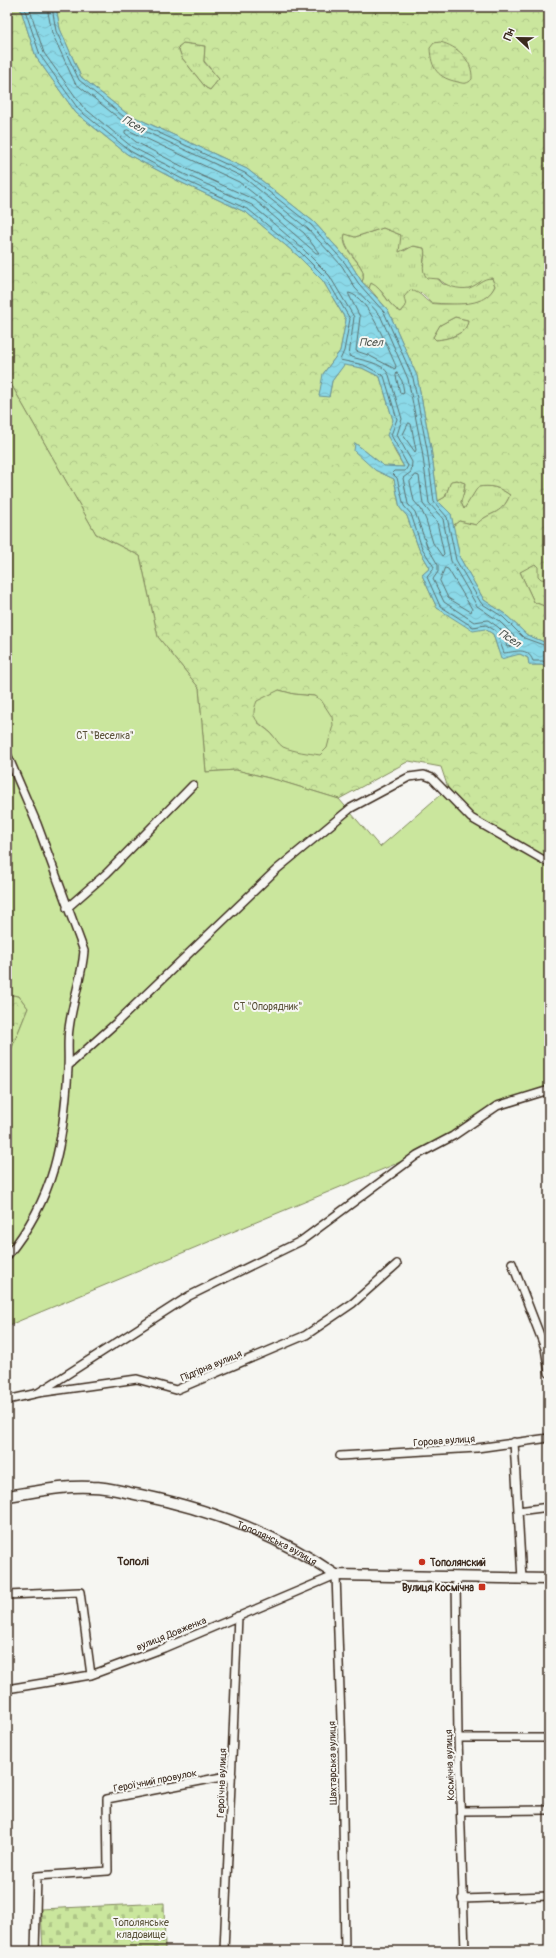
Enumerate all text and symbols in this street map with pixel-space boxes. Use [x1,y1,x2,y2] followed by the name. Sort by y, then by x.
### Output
[498,18,538,58] north arrow
[501,26,518,42] text: Пн
[120,113,148,137] water label: Псел
[359,336,384,349] water label: Псел
[496,627,524,651] water label: Псел
[76,730,134,742] park label: СТ "Веселка"
[234,1001,302,1013] park label: СТ "Опорядник"
[179,1348,244,1384] street label: Підгірна вулиця
[413,1433,476,1449] street label: Горова вулиця
[235,1519,319,1568] street label: Тополянська вулиця
[116,1555,149,1568] district label: Тополі
[417,1557,427,1567] marker: Тополянский
[429,1557,486,1569] place label: Тополянский
[402,1582,474,1594] place label: Вулиця Космічна
[477,1582,487,1592] marker: Вулиця Космічна
[135,1614,208,1653] street label: вулиця Довженка
[326,1721,340,1805] street label: Шахтарська вулиця
[443,1729,457,1801] street label: Космічна вулиця
[215,1748,229,1818] street label: Героїчна вулиця
[112,1767,198,1795] street label: Героїчний провулок
[113,1917,169,1941] park label: Тополянське кладовище

